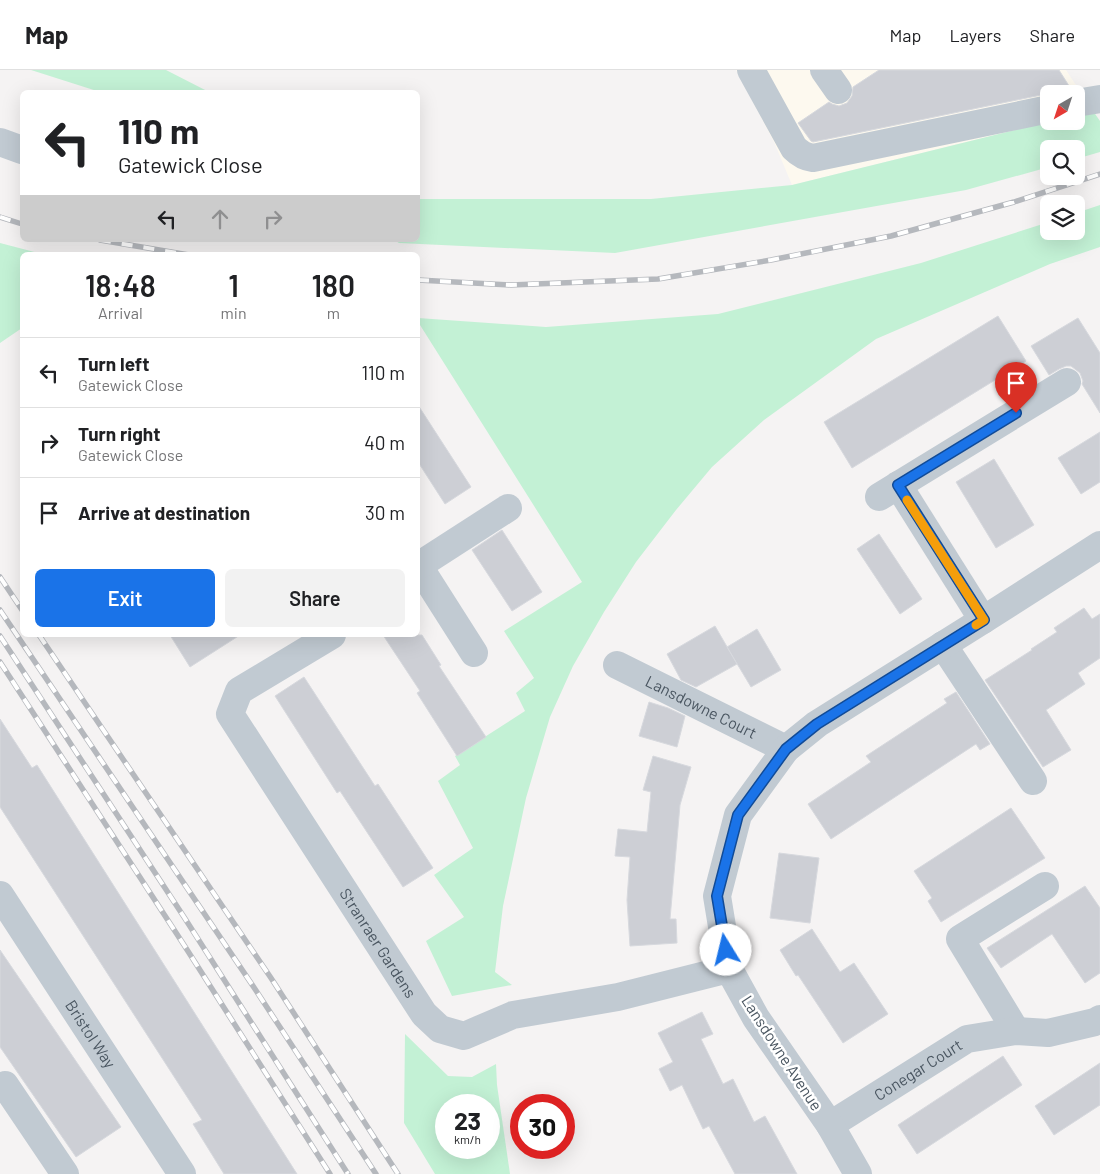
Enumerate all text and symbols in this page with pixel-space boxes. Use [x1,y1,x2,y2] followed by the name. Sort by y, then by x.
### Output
[25,20,68,49] text: Map
[889,24,921,46] text: Map
[949,24,1002,46] text: Layers
[1030,24,1075,46] text: Share
[1040,85,1085,130] north arrow
[1040,85,1085,240] map controls
[118,109,199,151] text: 110 m
[35,110,100,175] icon: left
[1040,140,1085,185] button: search
[118,151,263,177] text: Gatewick Close
[1040,195,1085,240] button: layers
[153,205,181,233] icon: left
[206,205,234,233] icon: ahead
[259,205,287,233] icon: right
[85,267,156,303] text: 18:48
[228,267,239,303] text: 1
[311,267,355,303] text: 180
[98,303,143,322] text: Arrival
[221,303,247,322] text: min
[327,303,340,322] text: m
[78,352,149,375] text: Turn left
[35,359,63,387] icon: left
[361,361,405,384] text: 110 m
[995,362,1037,413] pin
[1002,369,1030,397] icon: arrive
[78,375,183,394] text: Gatewick Close
[78,422,160,445] text: Turn right
[35,429,63,457] icon: right
[364,431,405,454] text: 40 m
[78,445,183,464] text: Gatewick Close
[35,499,63,527] icon: arrive
[78,501,250,524] text: Arrive at destination
[365,501,405,524] text: 30 m
[35,569,215,627] button: Exit
[225,569,405,627] button: Share
[643,671,760,742] street label: Lansdowne Court
[336,884,421,1001] street label: Stranraer Gardens
[699,923,751,975] position arrow
[738,992,827,1114] street label: Lansdowne Avenue
[62,996,121,1072] street label: Bristol Way
[870,1035,965,1104] street label: Conegar Court
[510,1094,575,1159] speed limit sign: 30
[454,1105,481,1135] text: 23
[454,1132,481,1146] text: km/h

